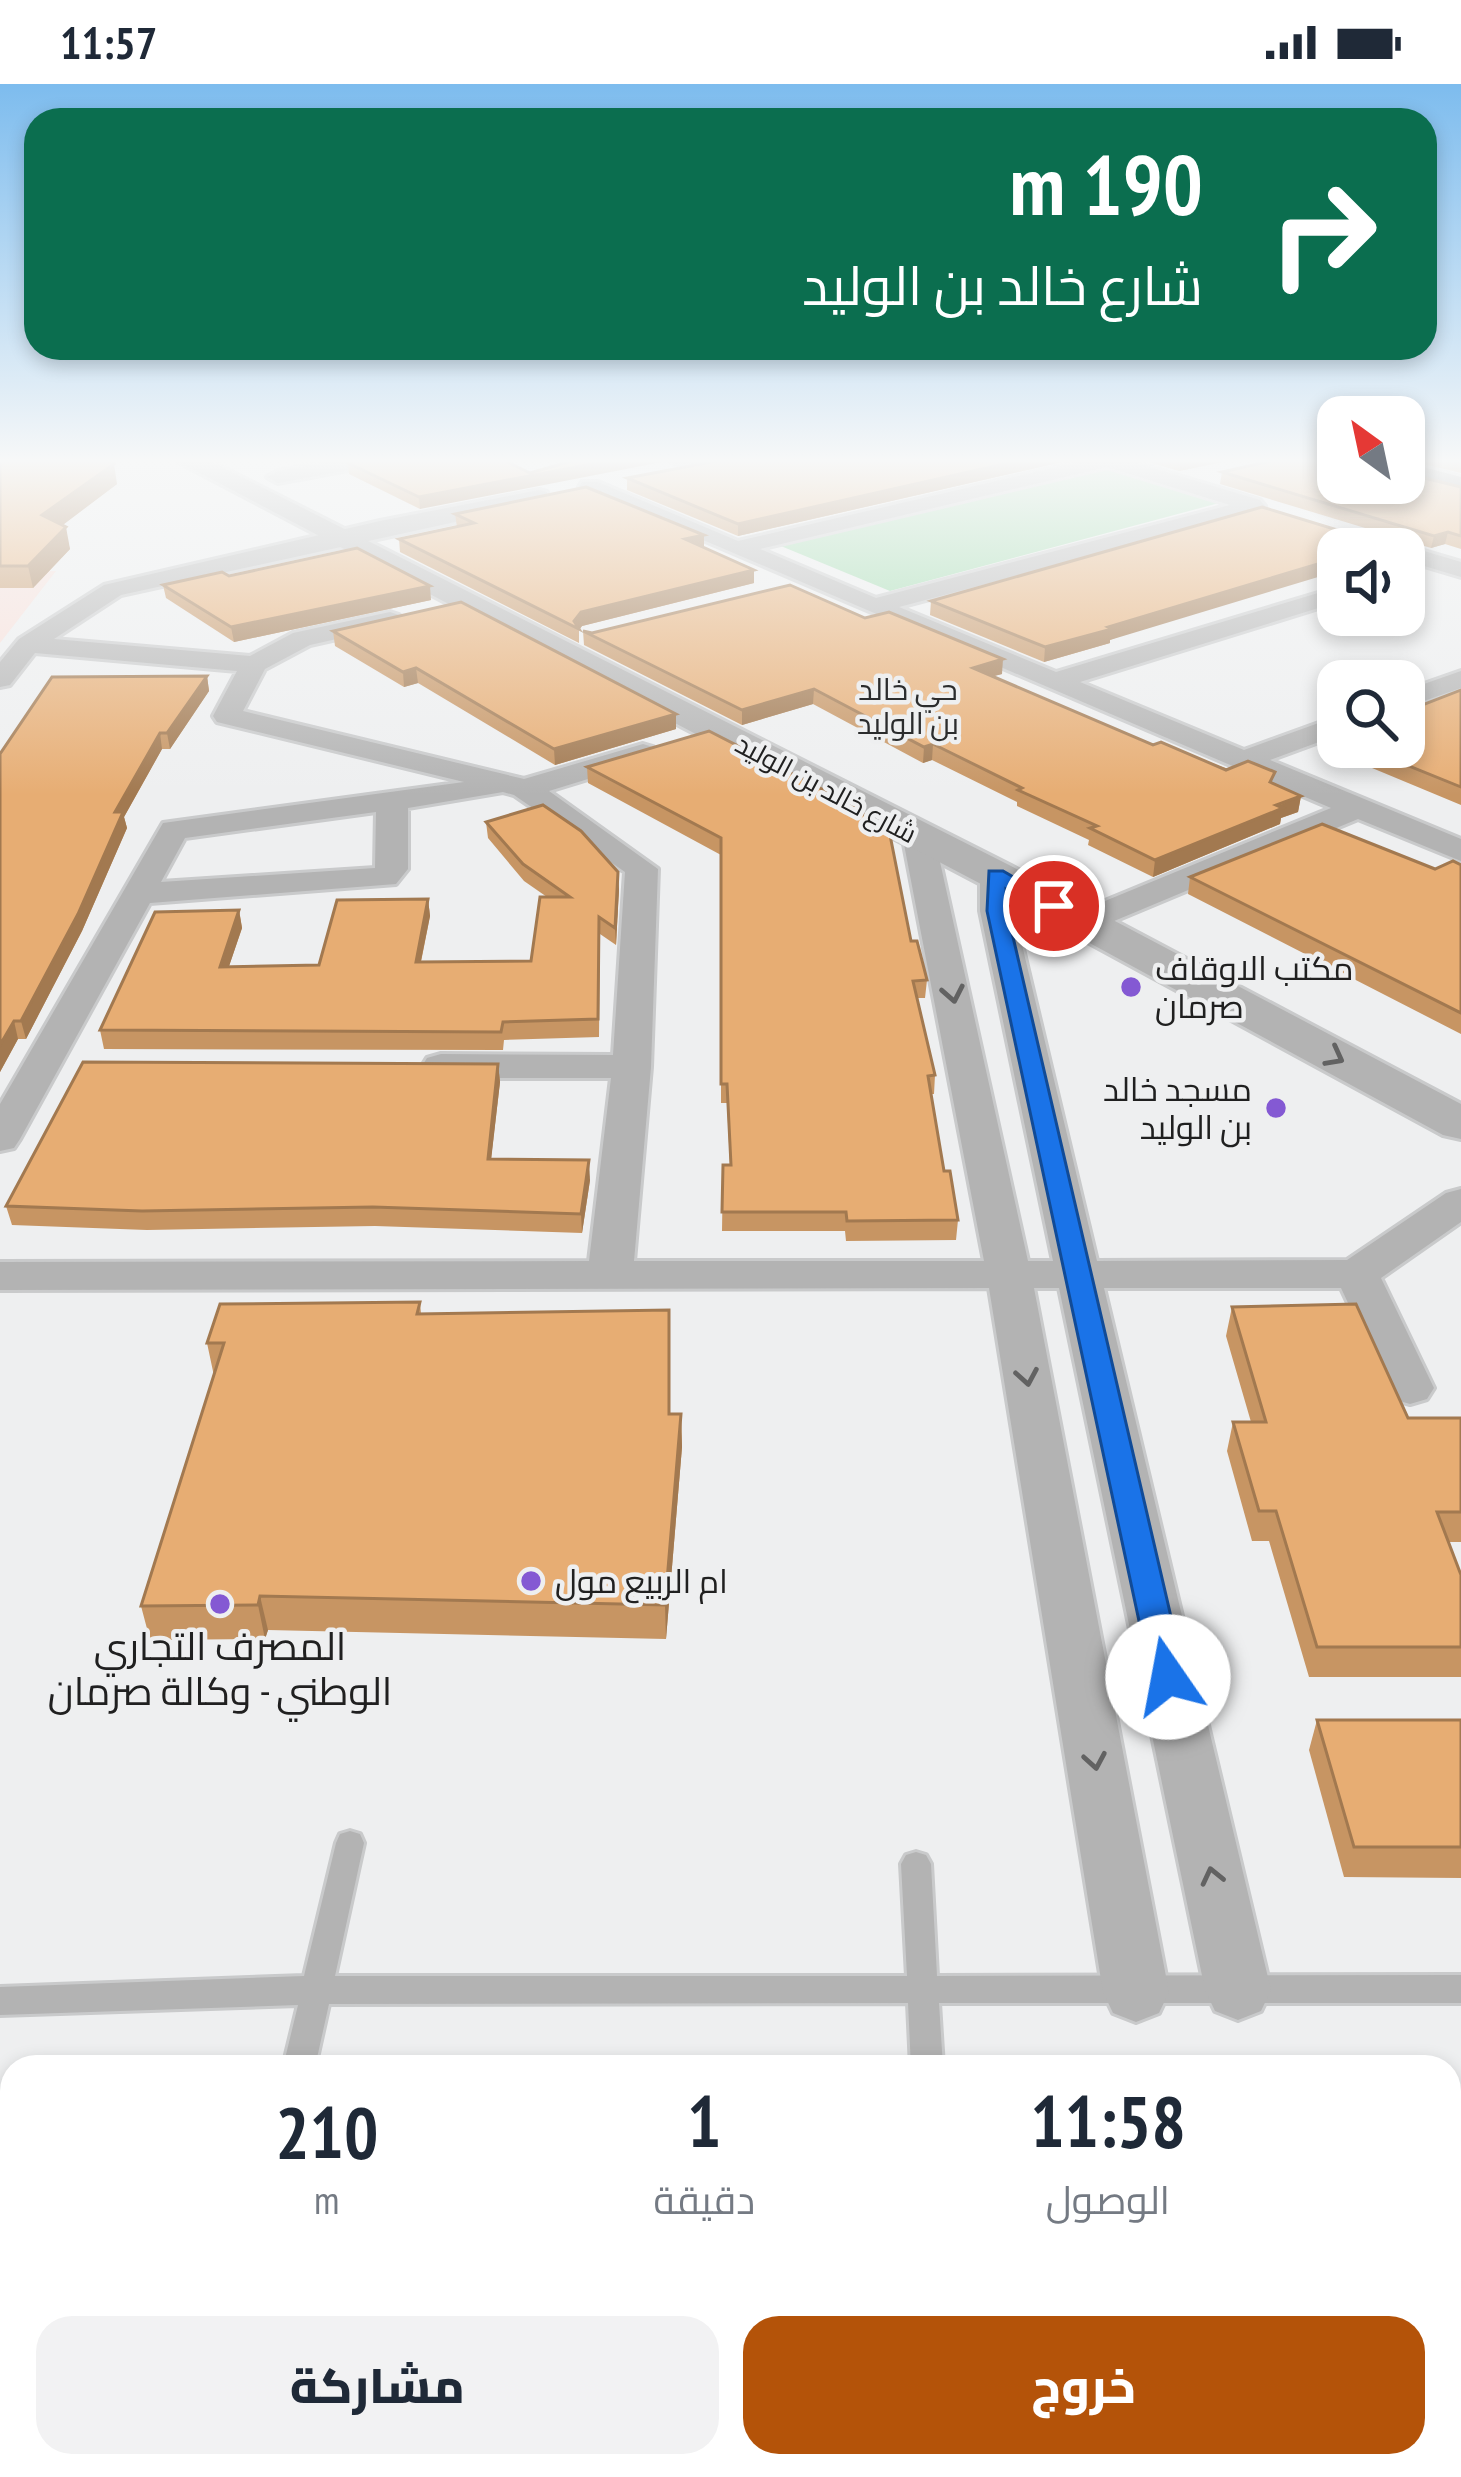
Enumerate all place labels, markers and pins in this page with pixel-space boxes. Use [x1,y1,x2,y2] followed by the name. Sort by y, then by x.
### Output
[1003,855,1105,957] pin
[1155,946,1354,1027] place label: مكتب الاوقاف صرمان
[1118,974,1144,1000] marker: مكتب الاوقاف صرمان
[1103,1067,1252,1148] place label: مسجد خالد بن الوليد
[1263,1095,1289,1121] marker: مسجد خالد بن الوليد
[555,1559,728,1604] place label: ام الربيع مول
[518,1568,544,1594] marker: ام الربيع مول
[207,1591,233,1617] marker: المصرف التجاري الوطني - وكالة صرمان
[48,1620,392,1722] place label: المصرف التجاري الوطني - وكالة صرمان

